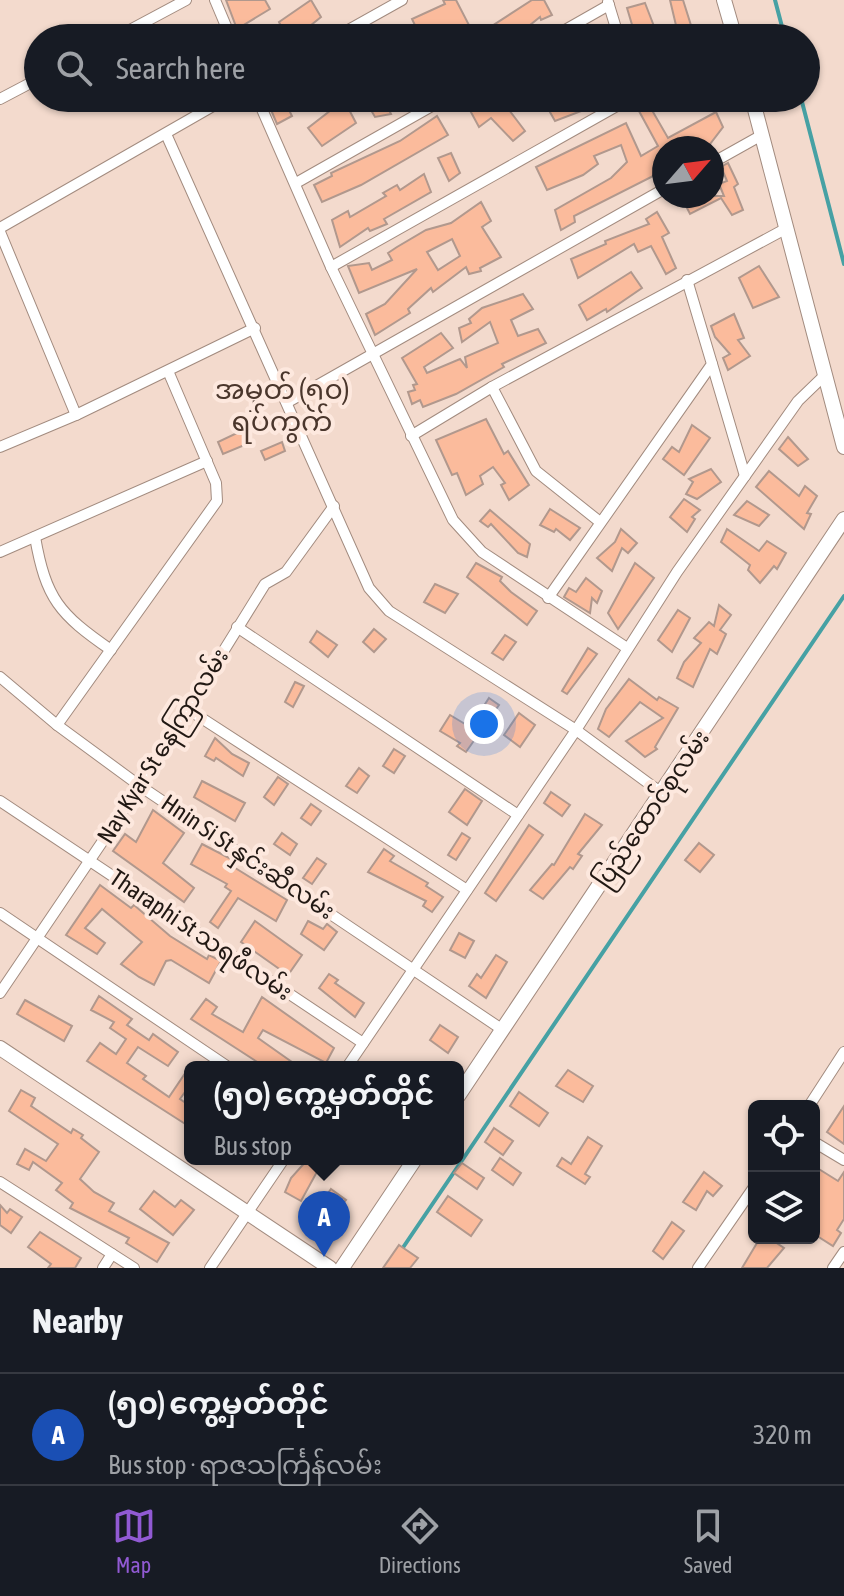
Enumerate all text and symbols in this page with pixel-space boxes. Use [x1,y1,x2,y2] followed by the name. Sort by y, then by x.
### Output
[24,24,820,112] search box
[52,46,96,90] icon: search
[116,51,245,85] text: Search here
[652,136,724,208] north arrow
[215,371,349,444] district label: အမှတ် (၅၀) ရပ်ကွက်
[90,642,239,851] street label: Nay Kyar St နေကြာလမ်း
[464,704,504,744] your location
[587,724,719,896] street label: ပြည်ထောင်စုလမ်း
[153,787,341,929] street label: Hnin Si St နှင်းဆီလမ်း
[102,862,299,1011] street label: Tharaphi St သရဖီလမ်း
[184,1061,464,1165] popup
[214,1077,434,1111] text: (၅၀) ကွေ့မှတ်တိုင်
[748,1100,820,1244] map controls
[748,1100,820,1172] button: locate
[214,1131,292,1161] text: Bus stop
[748,1172,820,1244] button: layers
[298,1191,350,1257] pin: A
[32,1301,123,1340] text: Nearby
[108,1386,329,1420] text: (၅၀) ကွေ့မှတ်တိုင်
[52,1420,64,1450] text: A
[753,1420,812,1450] text: 320 m
[108,1450,382,1480] text: Bus stop · ရာဇသင်္ကြန်လမ်း
[112,1504,156,1578] tab: Map
[379,1504,461,1578] tab: Directions
[684,1504,732,1578] tab: Saved

